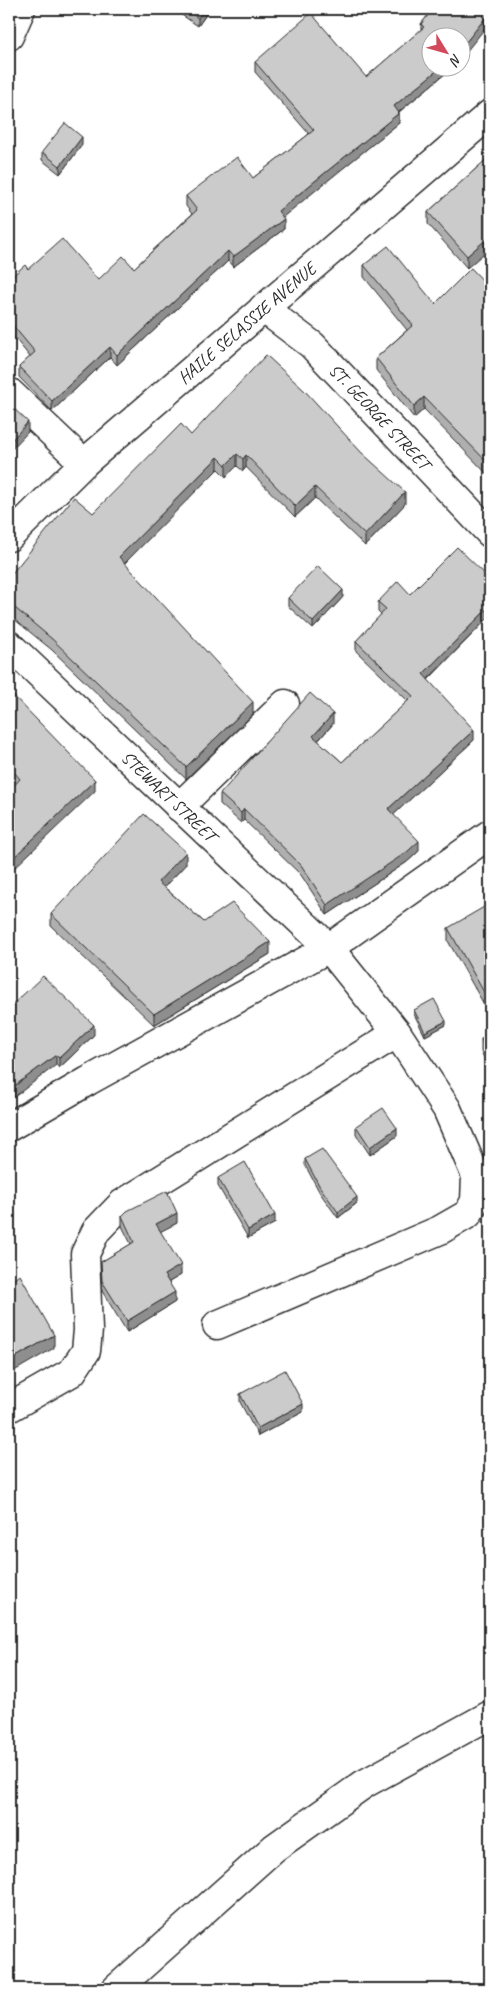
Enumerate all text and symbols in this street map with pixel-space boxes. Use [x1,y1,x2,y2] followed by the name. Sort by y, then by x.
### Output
[422,28,472,78] north arrow
[445,51,465,70] text: N
[173,256,322,389] street label: HAILE SELASSIE AVENUE
[324,359,438,477] street label: ST. GEORGE STREET
[117,746,224,850] street label: STEWART STREET

